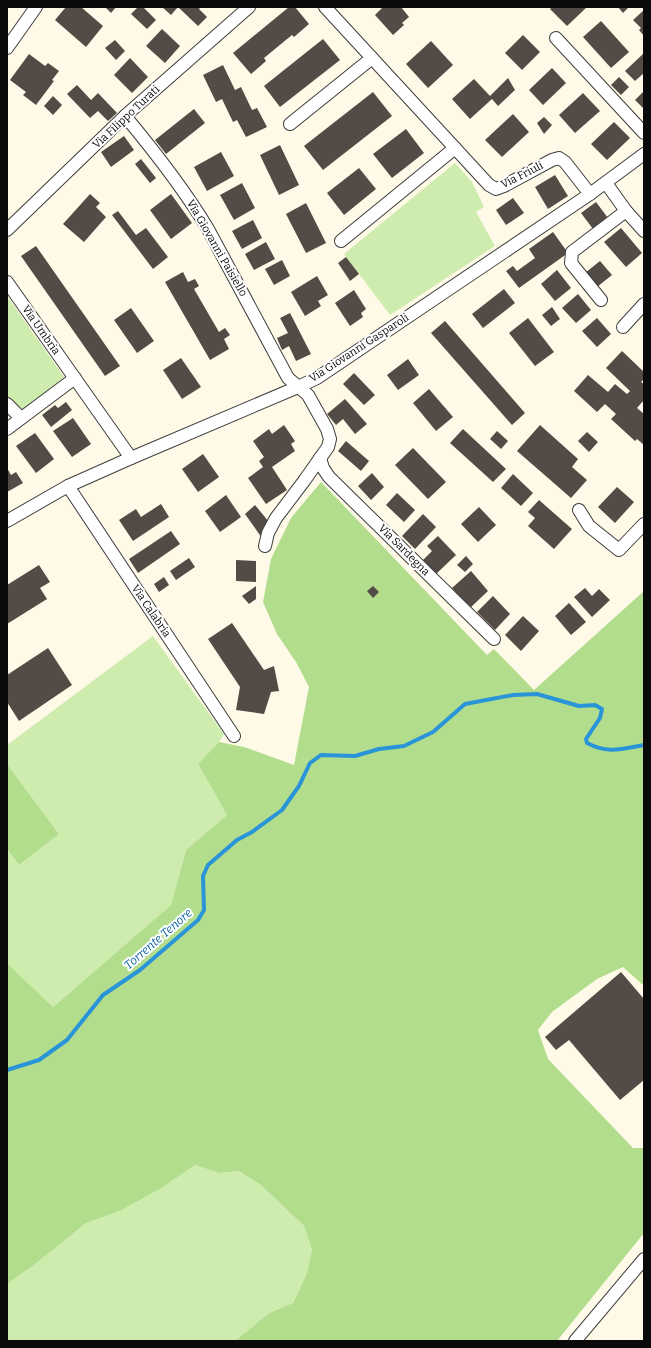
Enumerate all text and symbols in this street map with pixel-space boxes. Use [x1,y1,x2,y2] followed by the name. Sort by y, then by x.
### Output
[90,82,163,151] street label: Via Filippo Turati
[499,159,546,191] street label: Via Friuli
[184,197,250,299] street label: Via Giovanni Paisiello
[19,303,63,357] street label: Via Umbria
[307,311,412,385] street label: Via Giovanni Gasparoli
[376,522,432,578] street label: Via Sardegna
[129,582,173,640] street label: Via Calabria
[121,906,195,972] water label: Torrente Tenore

